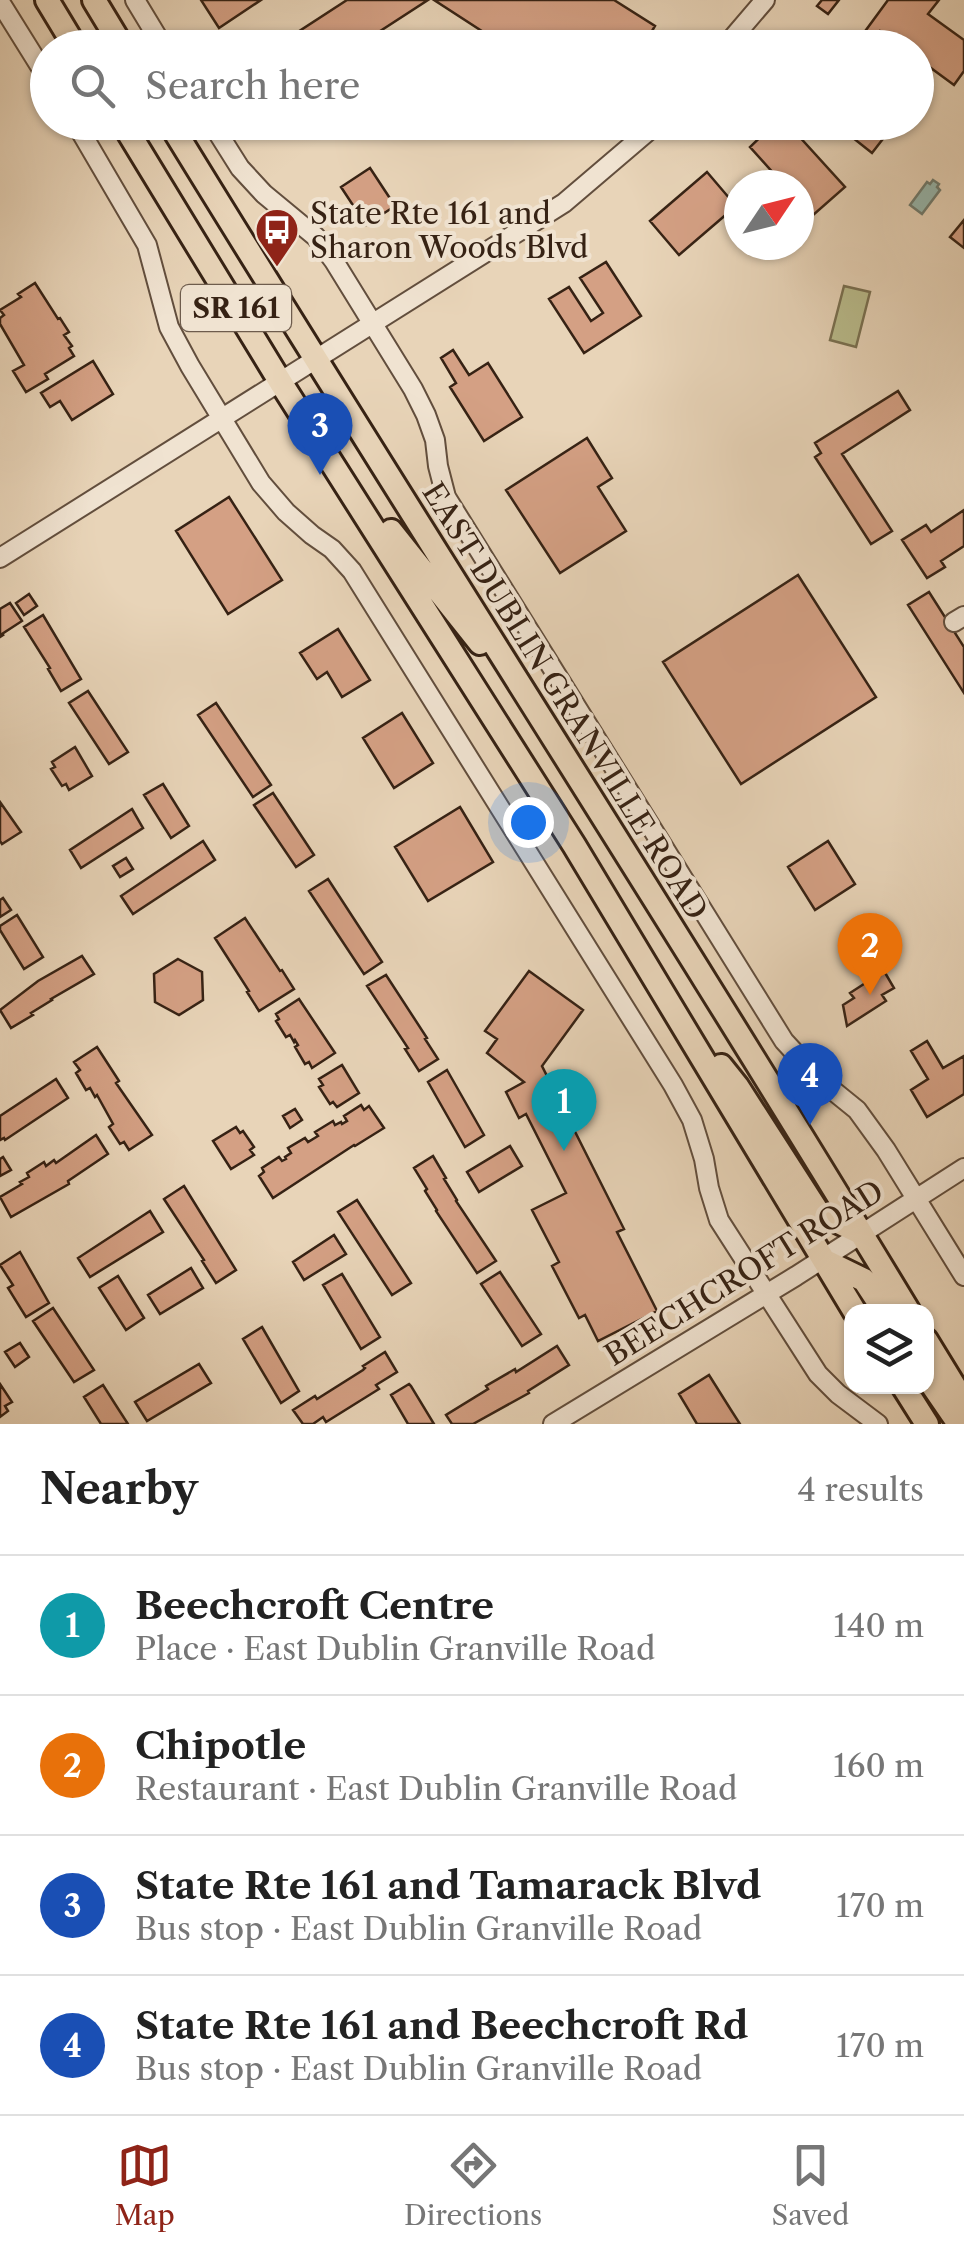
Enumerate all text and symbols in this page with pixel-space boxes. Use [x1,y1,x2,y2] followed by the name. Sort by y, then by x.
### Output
[30,30,934,140] search box
[65,58,120,113] icon: search
[145,62,360,109] text: Search here
[724,170,814,260] north arrow
[310,195,588,266] place label: State Rte 161 and Sharon Woods Blvd
[254,207,300,268] bus stop icon: State Rte 161 and Sharon Woods Blvd
[181,285,291,331] road number: SR 161
[288,392,352,475] pin: 3
[415,476,715,926] street label: EAST DUBLIN GRANVILLE ROAD
[503,797,554,848] your location
[838,912,902,995] pin: 2
[778,1042,842,1125] pin: 4
[532,1068,596,1151] pin: 1
[598,1172,890,1374] street label: BEECHCROFT ROAD
[844,1304,934,1394] map controls
[844,1304,934,1394] button: layers
[40,1463,198,1515] text: Nearby
[798,1470,924,1509] text: 4 results
[135,1582,494,1629] text: Beechcroft Centre
[65,1606,80,1645] text: 1
[833,1606,924,1645] text: 140 m
[135,1629,655,1668] text: Place · East Dublin Granville Road
[135,1722,306,1769] text: Chipotle
[63,1746,82,1785] text: 2
[833,1746,924,1785] text: 160 m
[135,1769,738,1808] text: Restaurant · East Dublin Granville Road
[135,1862,761,1909] text: State Rte 161 and Tamarack Blvd
[63,1886,82,1925] text: 3
[836,1886,924,1925] text: 170 m
[135,1909,702,1948] text: Bus stop · East Dublin Granville Road
[135,2002,748,2049] text: State Rte 161 and Beechcroft Rd
[63,2026,82,2065] text: 4
[836,2026,924,2065] text: 170 m
[135,2049,702,2088] text: Bus stop · East Dublin Granville Road
[115,2138,175,2232] tab: Map
[404,2138,542,2232] tab: Directions
[772,2138,849,2232] tab: Saved

